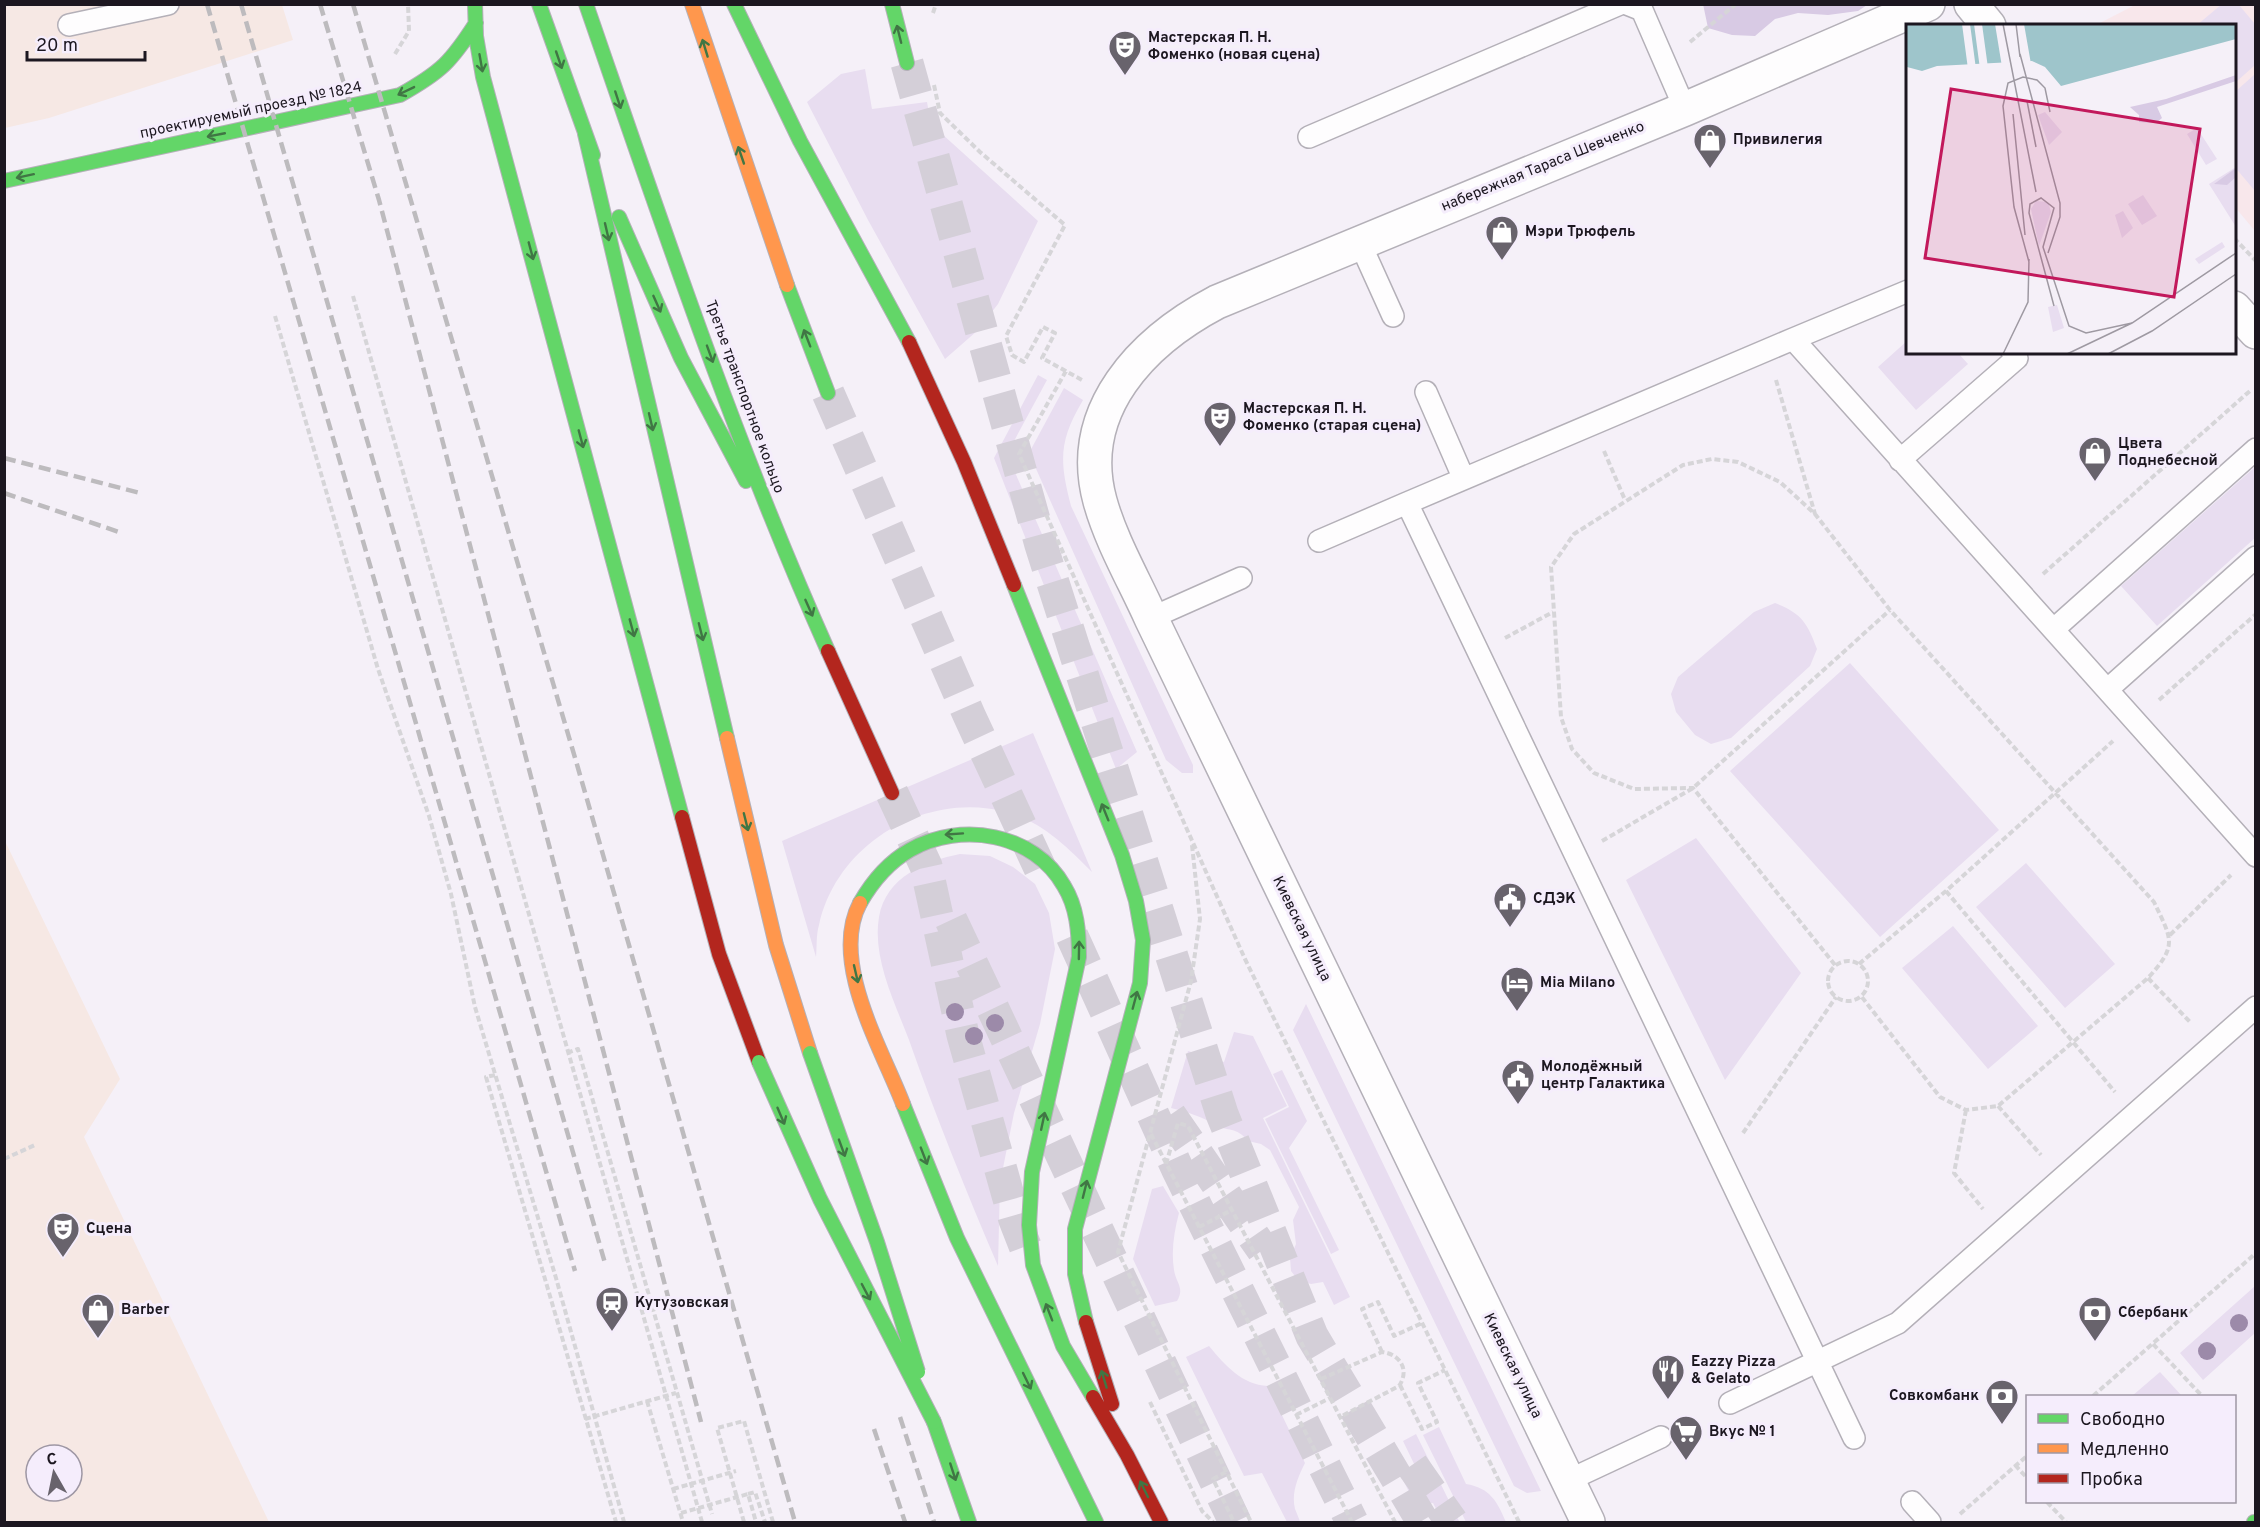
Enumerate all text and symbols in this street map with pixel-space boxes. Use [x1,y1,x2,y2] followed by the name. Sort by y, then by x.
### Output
[27,24,146,62] scale bar
[893,24,905,43] one-way arrow
[1906,24,2236,354] inset map
[1107,29,1143,76] theatre icon: Мастерская П. Н. Фоменко (новая сцена)
[1148,29,1320,65] place label: Мастерская П. Н. Фоменко (новая сцена)
[36,35,78,58] text: 20 m
[699,39,710,58] one-way arrow
[554,50,565,69] one-way arrow
[476,52,487,72] one-way arrow
[138,78,364,144] street label: проектируемый проезд № 1824
[397,86,415,98] one-way arrow
[613,90,624,109] one-way arrow
[1439,117,1647,217] street label: набережная Тараса Шевченко
[1692,122,1728,169] shop icon: Привилегия
[207,130,226,141] one-way arrow
[1733,131,1823,150] place label: Привилегия
[735,146,746,165] one-way arrow
[16,171,35,183] one-way arrow
[1484,214,1520,261] shop icon: Мэри Трюфель
[602,222,614,241] one-way arrow
[1525,223,1636,242] place label: Мэри Трюфель
[526,241,537,260] one-way arrow
[652,294,663,313] one-way arrow
[700,298,788,496] street label: Третье транспортное кольцо
[801,330,812,348] one-way arrow
[705,344,716,363] one-way arrow
[1202,400,1238,447] theatre icon: Мастерская П. Н. Фоменко (старая сцена)
[1243,400,1421,436] place label: Мастерская П. Н. Фоменко (старая сцена)
[646,412,658,431] one-way arrow
[576,430,588,449] one-way arrow
[2077,435,2113,482] shop icon: Цвета Поднебесной
[2118,435,2218,471] place label: Цвета Поднебесной
[804,598,815,617] one-way arrow
[626,618,638,637] one-way arrow
[695,623,707,642] one-way arrow
[1099,803,1110,822] one-way arrow
[741,812,753,831] one-way arrow
[945,829,965,840] one-way arrow
[1267,873,1335,985] street label: Киевская улица
[1492,881,1528,928] public building icon: СДЭК
[1533,890,1576,909] place label: СДЭК
[1073,940,1085,960] one-way arrow
[851,963,862,983] one-way arrow
[1499,965,1535,1012] hotel icon: Mia Milano
[1540,974,1615,993] place label: Mia Milano
[1130,991,1142,1010] one-way arrow
[1500,1058,1536,1105] public building icon: Молодёжный центр Галактика
[1541,1058,1665,1094] place label: Молодёжный центр Галактика
[776,1107,787,1125] one-way arrow
[1038,1112,1050,1131] one-way arrow
[838,1138,849,1157] one-way arrow
[919,1147,930,1165] one-way arrow
[1080,1180,1092,1199] one-way arrow
[45,1211,81,1258] theatre icon: Сцена
[86,1220,132,1239] place label: Сцена
[860,1283,872,1300] one-way arrow
[594,1285,630,1332] station icon: Кутузовская
[80,1292,116,1339] shop icon: Barber
[635,1294,729,1313] place label: Кутузовская
[2077,1295,2113,1342] bank icon: Сбербанк
[121,1301,170,1320] place label: Barber
[1042,1303,1053,1322] one-way arrow
[2118,1304,2189,1323] place label: Сбербанк
[1478,1310,1546,1422] street label: Киевская улица
[1650,1353,1686,1400] restaurant icon: Eazzy Pizza & Gelato
[1691,1353,1776,1389] place label: Eazzy Pizza & Gelato
[1098,1370,1109,1389] one-way arrow
[1022,1371,1034,1389] one-way arrow
[1984,1378,2020,1425] bank icon: Совкомбанк
[1889,1387,1979,1406] place label: Совкомбанк
[2026,1395,2236,1503] legend
[2080,1409,2165,1432] text: Свободно
[1668,1414,1704,1461] supermarket icon: Вкус № 1
[1709,1423,1776,1442] place label: Вкус № 1
[2080,1439,2169,1462] text: Медленно
[24,1443,84,1503] north arrow
[45,1449,59,1471] text: С
[948,1462,959,1481] one-way arrow
[2080,1469,2143,1492] text: Пробка
[1138,1480,1150,1498] one-way arrow

